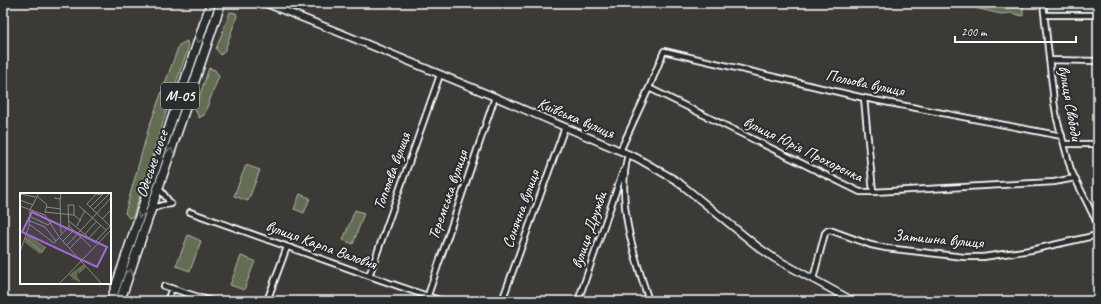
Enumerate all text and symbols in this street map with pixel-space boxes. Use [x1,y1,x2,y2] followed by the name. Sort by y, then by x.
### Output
[955,18,1076,44] scale bar
[961,24,988,40] text: 200 m
[195,36,204,43] one-way arrow
[1054,64,1087,143] street label: вулиця Свободи
[824,65,908,101] street label: Польова вулиця
[161,83,199,109] road number: М-05
[535,93,618,144] street label: Київська вулиця
[740,111,867,187] street label: вулиця Юрія Прохоренка
[131,126,173,200] street label: Одеське шосе
[369,128,416,212] street label: Тополева вулиця
[423,146,473,242] street label: Теремська вулиця
[166,147,175,154] one-way arrow
[498,166,545,251] street label: Сонячна вулиця
[566,188,612,271] street label: вулиця Дружби
[20,193,111,284] inset map
[137,211,145,218] one-way arrow
[263,216,380,275] street label: вулиця Карпа Валовня
[892,225,985,253] street label: Затишна вулиця
[125,269,134,276] one-way arrow

